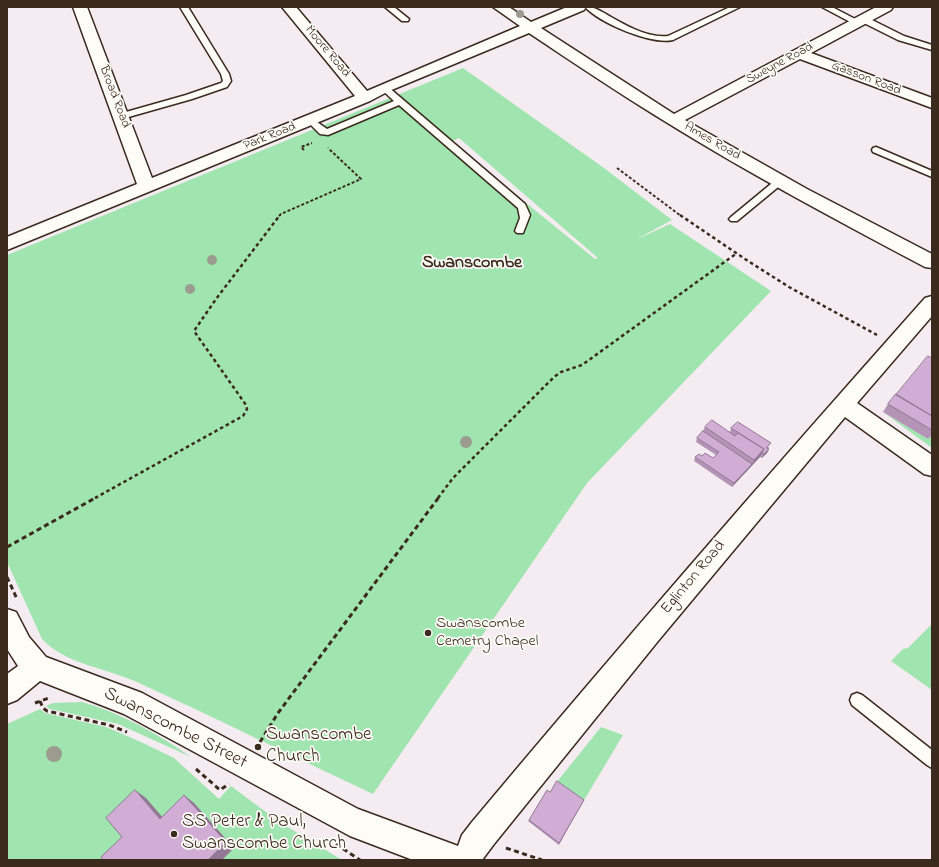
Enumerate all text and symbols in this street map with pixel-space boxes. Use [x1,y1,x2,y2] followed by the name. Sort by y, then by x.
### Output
[301,23,353,81] street label: Moore Road
[744,40,816,88] street label: Sweyne Road
[829,59,903,99] street label: Gasson Road
[95,64,133,130] street label: Broad Road
[242,119,298,155] street label: Park Road
[681,120,743,164] street label: Ames Road
[422,253,522,275] district label: Swanscombe
[658,537,730,619] street label: Eglinton Road
[436,614,538,652] place label: Swanscombe Cemetry Chapel
[423,628,433,638] marker: Swanscombe Cemetry Chapel
[99,683,251,775] street label: Swanscombe Street
[266,725,372,769] place label: Swanscombe Church
[253,742,263,752] marker: Swanscombe Church
[182,812,346,856] place label: SS Peter & Paul, Swanscombe Church
[169,829,179,839] marker: SS Peter & Paul, Swanscombe Church

